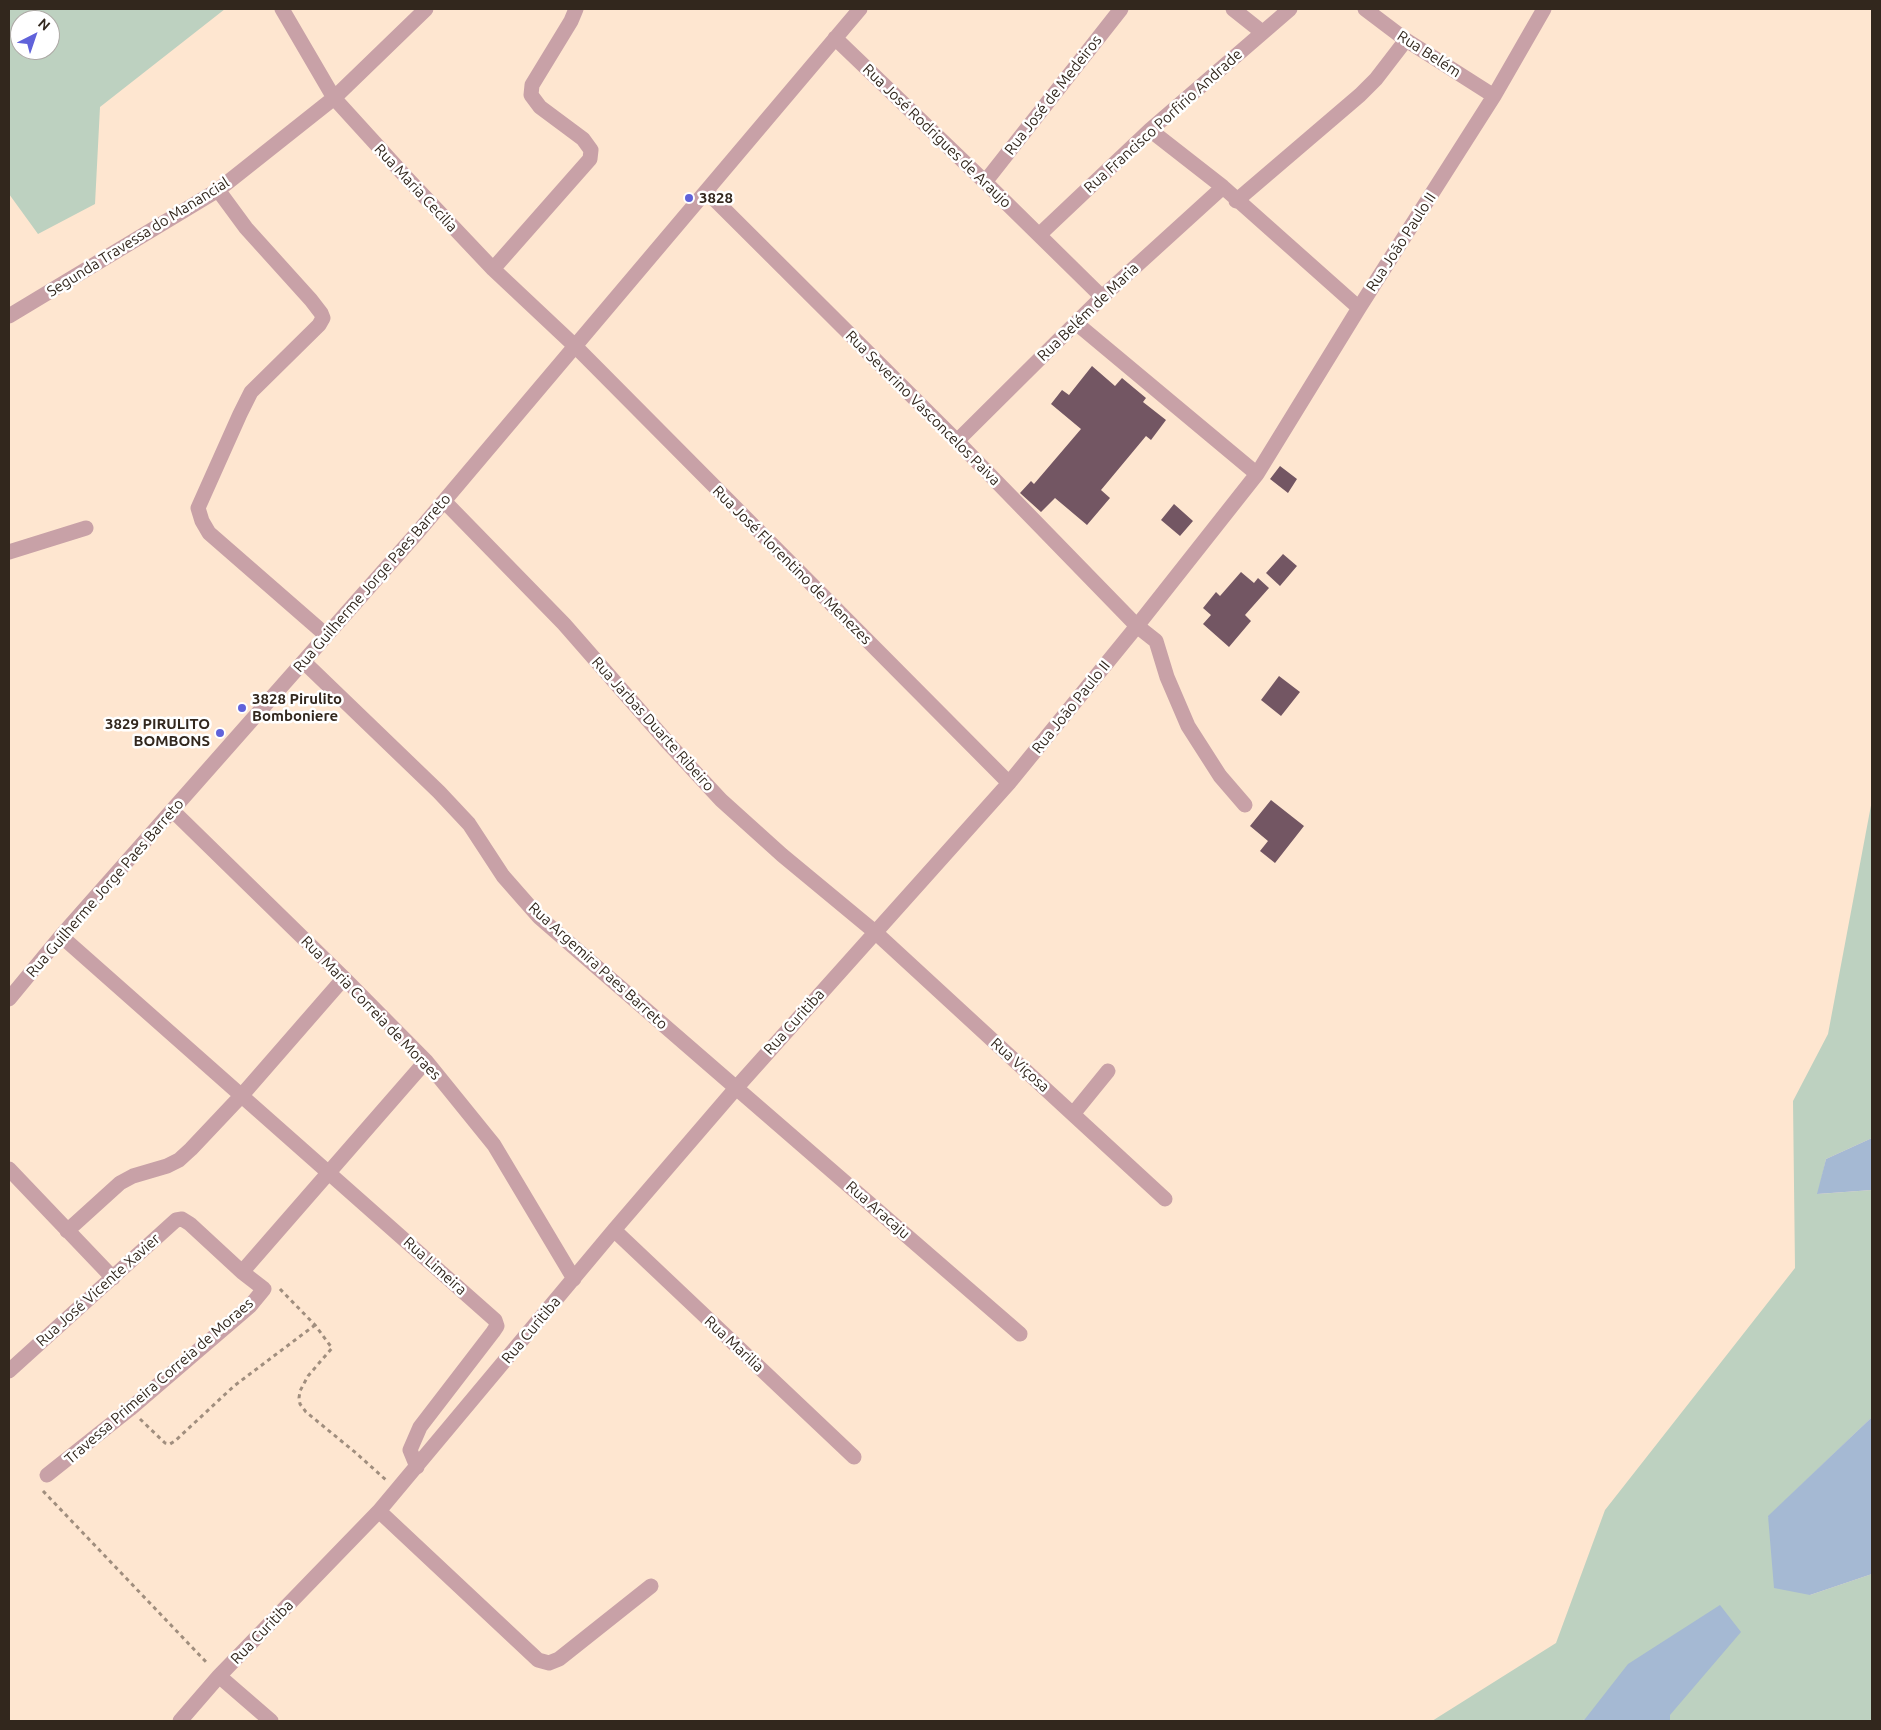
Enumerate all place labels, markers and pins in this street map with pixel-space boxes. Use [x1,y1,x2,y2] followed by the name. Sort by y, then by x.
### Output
[699,189,733,207] place label: 3828
[683,192,695,204] marker: 3828
[252,690,342,725] place label: 3828 Pirulito Bomboniere
[236,702,248,714] marker: 3828 Pirulito Bomboniere
[105,715,210,750] place label: 3829 PIRULITO BOMBONS
[214,727,226,739] marker: 3829 PIRULITO BOMBONS

